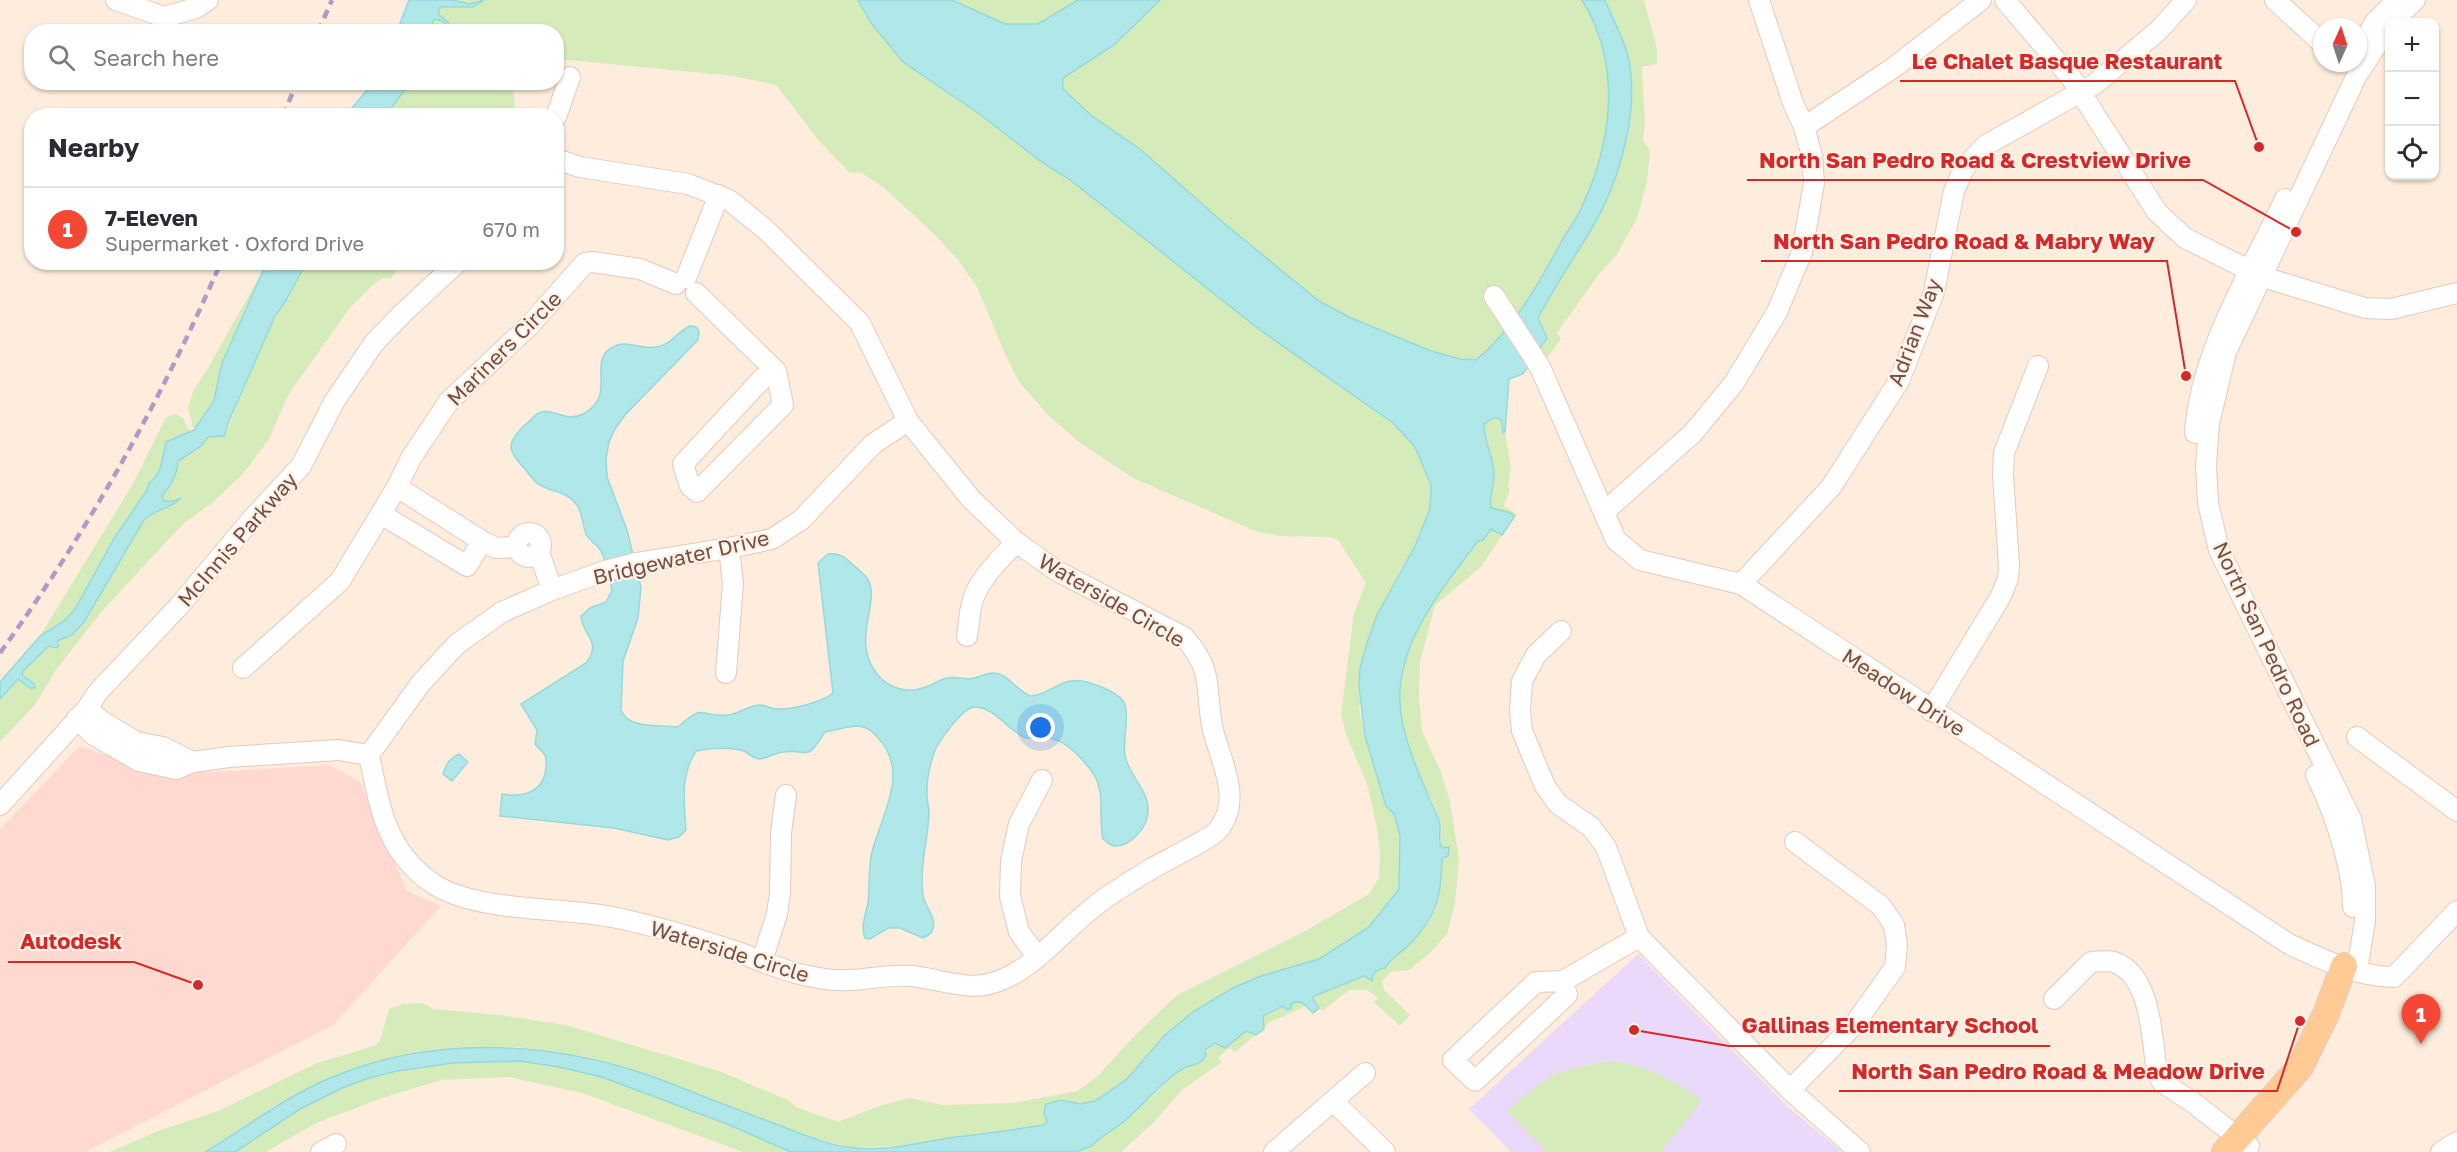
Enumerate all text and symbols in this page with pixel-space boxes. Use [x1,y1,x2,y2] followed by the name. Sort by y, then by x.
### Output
[2313,18,2367,72] north arrow
[2385,18,2439,180] map controls
[2385,18,2439,72] button: +
[24,24,564,90] search box
[45,41,78,74] icon: search
[1900,41,2235,81] callout: Le Chalet Basque Restaurant
[93,44,219,71] text: Search here
[1912,47,2223,74] text: Le Chalet Basque Restaurant
[2385,72,2439,126] button: −
[2385,126,2439,180] button: locate
[48,132,139,163] text: Nearby
[1747,140,2203,180] callout: North San Pedro Road & Crestview Drive
[1759,146,2191,173] text: North San Pedro Road & Crestview Drive
[105,204,198,231] text: 7-Eleven
[62,217,73,241] text: 1
[482,217,540,241] text: 670 m
[1761,221,2167,261] callout: North San Pedro Road & Mabry Way
[1773,227,2155,254] text: North San Pedro Road & Mabry Way
[105,231,364,255] text: Supermarket · Oxford Drive
[1882,274,1946,389] street label: Adrian Way
[441,285,567,411] street label: Mariners Circle
[172,466,303,611] street label: McInnis Parkway
[590,524,772,590] street label: Bridgewater Drive
[2208,537,2326,751] street label: North San Pedro Road
[1034,548,1190,652] street label: Waterside Circle
[1837,643,1971,741] street label: Meadow Drive
[1026,713,1055,742] your location
[647,914,813,988] street label: Waterside Circle
[8,922,134,962] callout: Autodesk
[20,927,122,954] text: Autodesk
[2402,994,2440,1044] pin: 1
[1729,1006,2050,1046] callout: Gallinas Elementary School
[1742,1011,2038,1038] text: Gallinas Elementary School
[1839,1051,2277,1091] callout: North San Pedro Road & Meadow Drive
[1851,1057,2265,1084] text: North San Pedro Road & Meadow Drive

